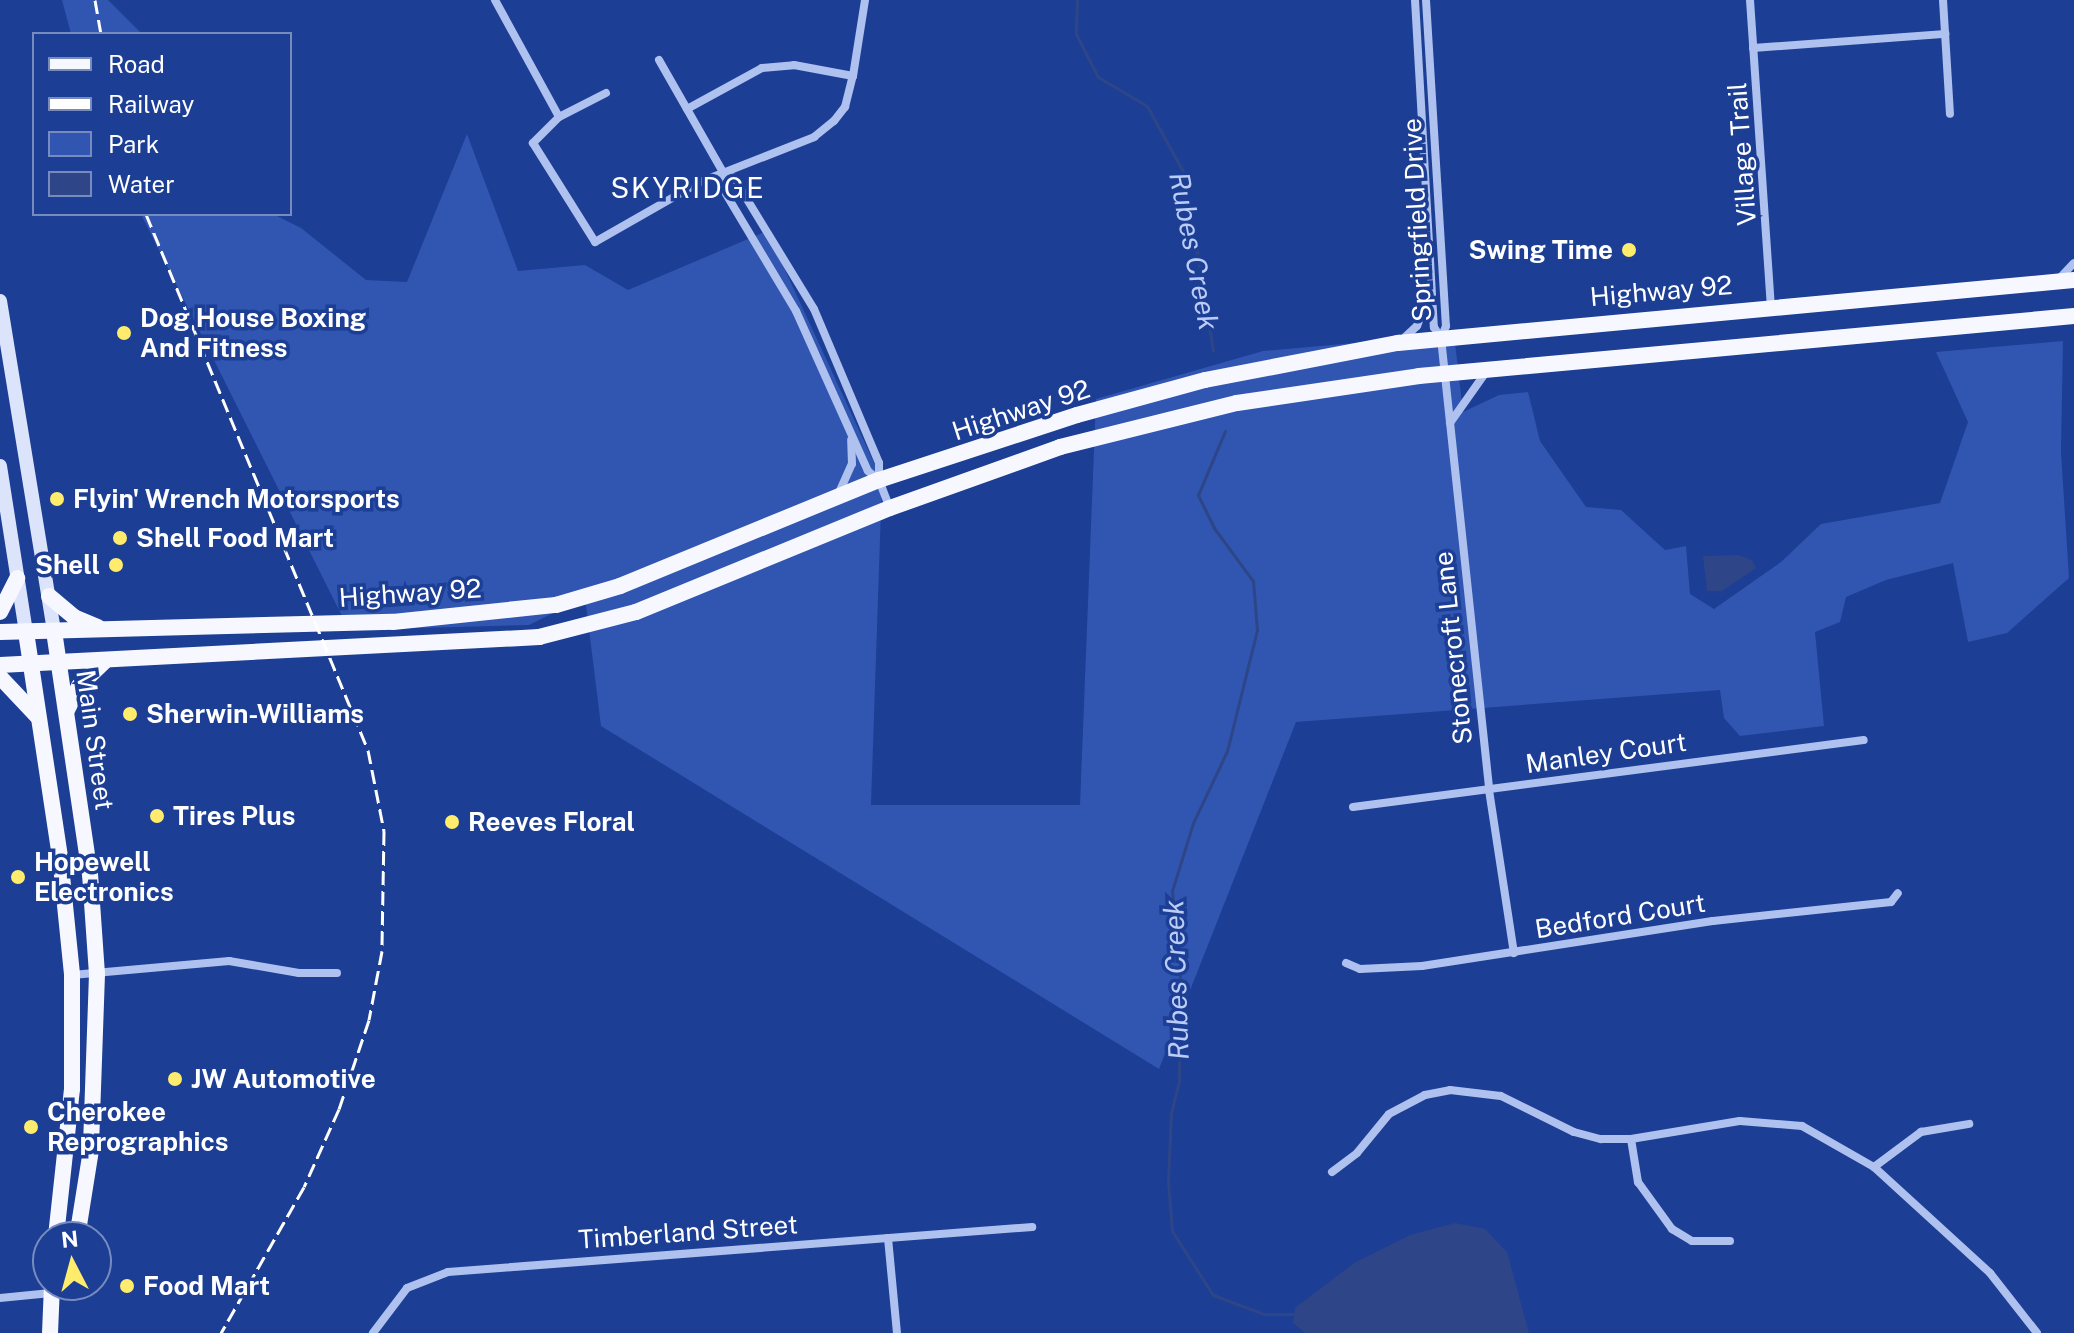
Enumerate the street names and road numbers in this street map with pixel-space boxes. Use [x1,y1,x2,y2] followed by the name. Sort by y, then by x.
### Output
[1721,81,1763,227] street label: Village Trail
[1396,117,1438,323] street label: Springfield Drive
[1588,269,1734,313] street label: Highway 92
[948,373,1094,447] street label: Highway 92
[1427,550,1479,746] street label: Stonecroft Lane
[338,572,482,614] street label: Highway 92
[70,668,120,812] street label: Main Street
[1524,726,1688,780] street label: Manley Court
[1533,887,1707,945] street label: Bedford Court
[577,1209,799,1255] street label: Timberland Street

